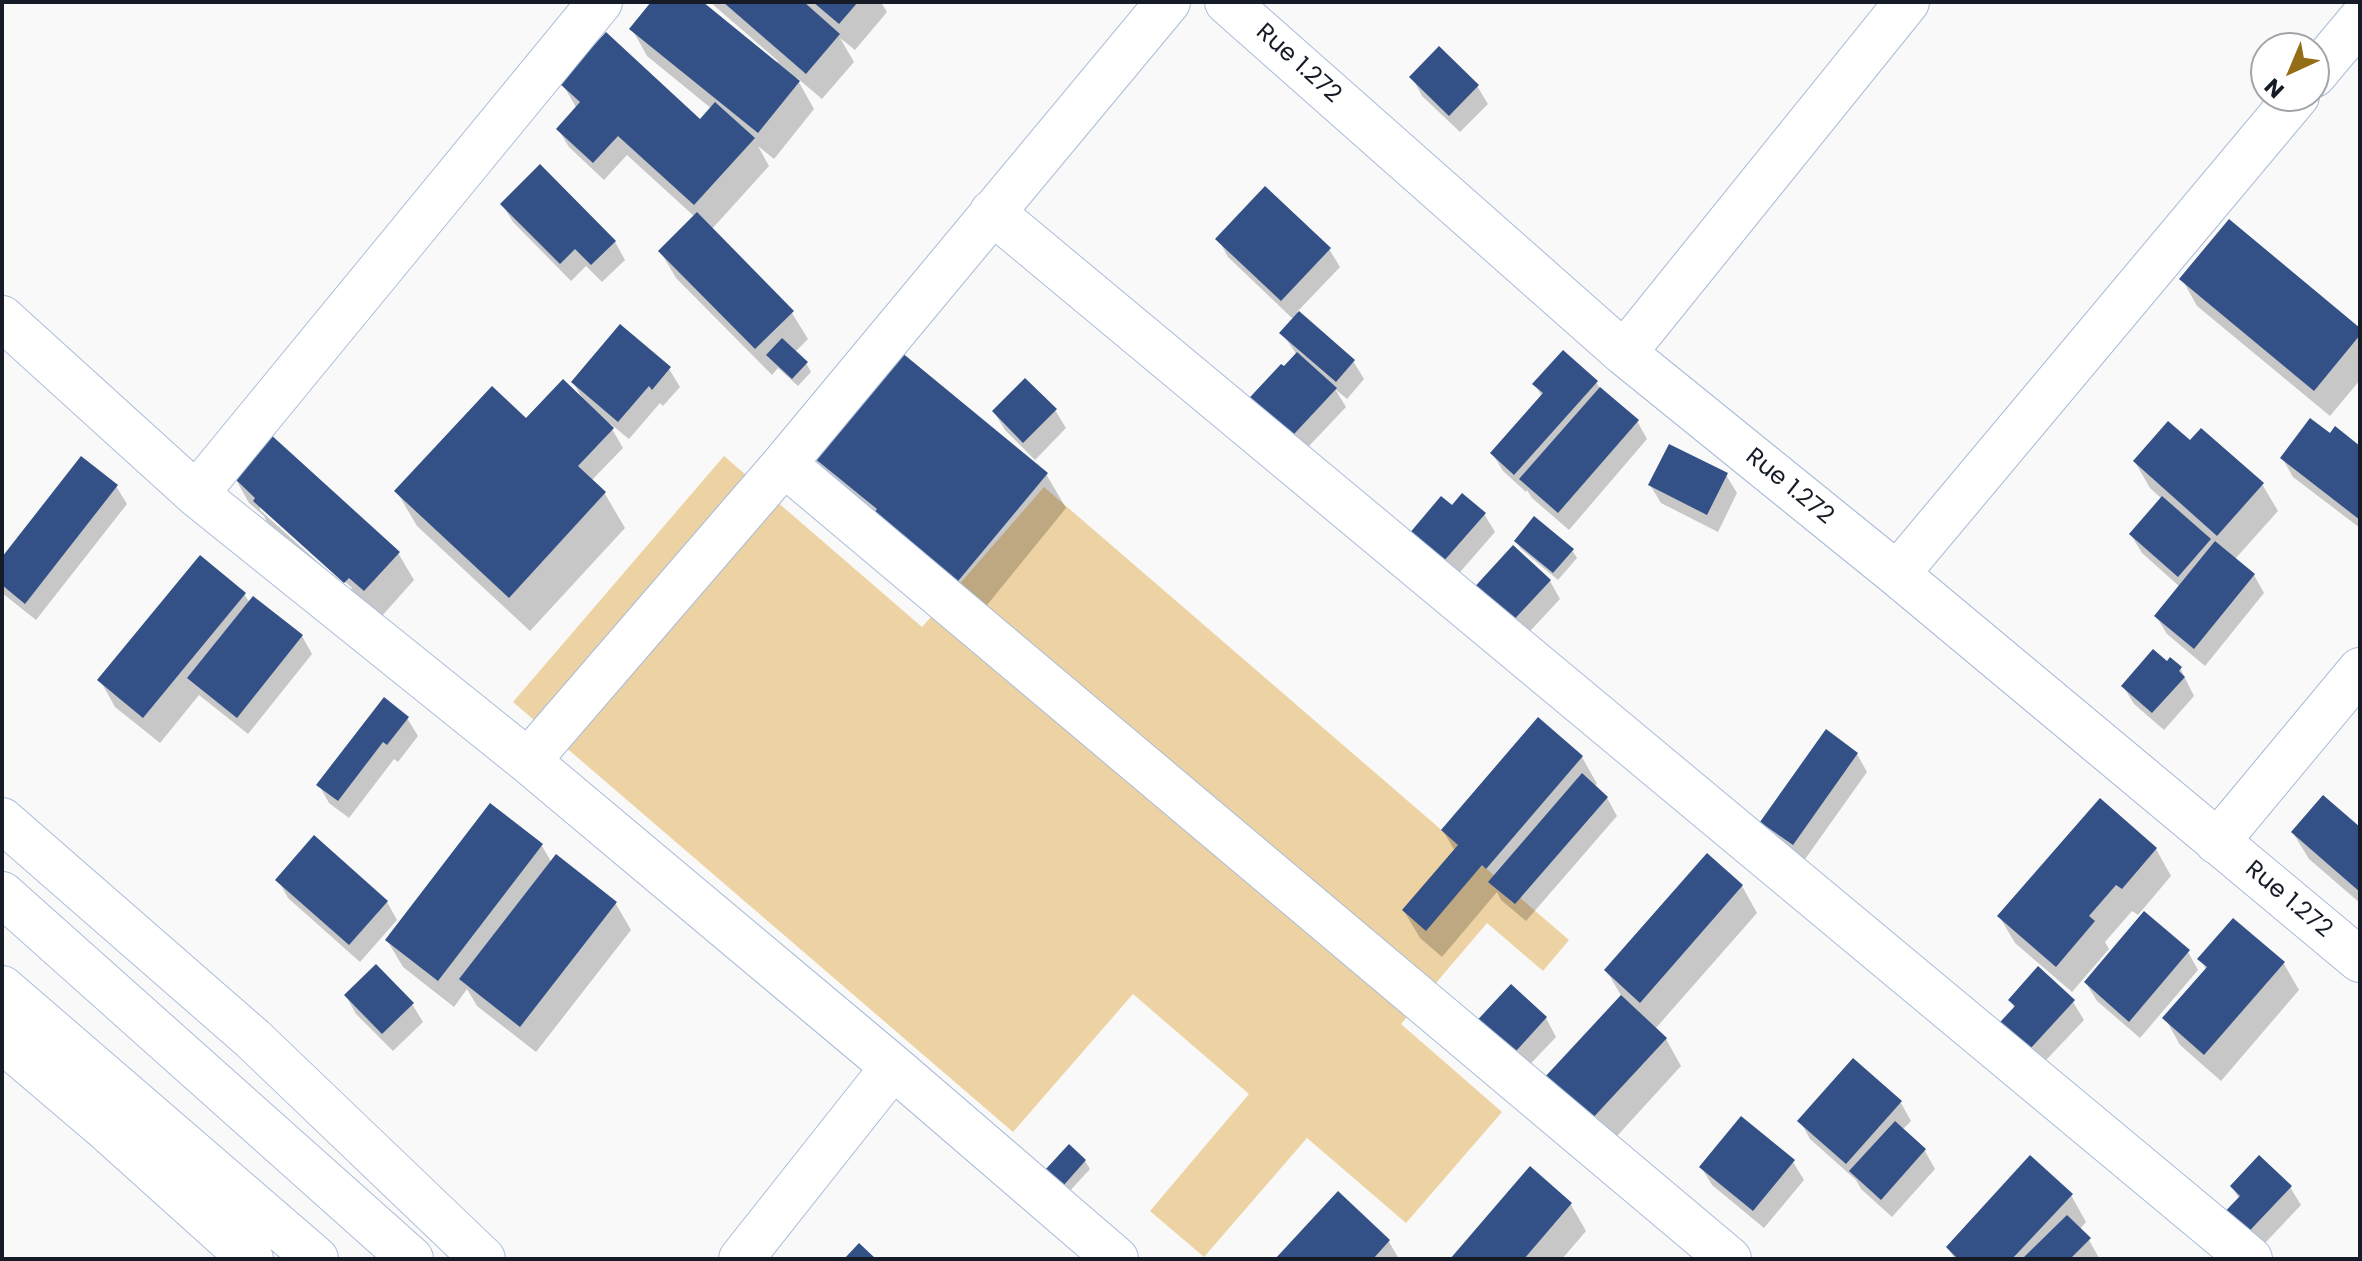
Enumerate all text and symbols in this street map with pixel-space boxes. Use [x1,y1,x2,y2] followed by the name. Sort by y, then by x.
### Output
[1249,18,1347,110] street label: Rue 1.272
[2250,32,2330,112] north arrow
[2258,71,2291,105] text: N
[1739,443,1839,531] street label: Rue 1.272
[2239,855,2337,945] street label: Rue 1.272

